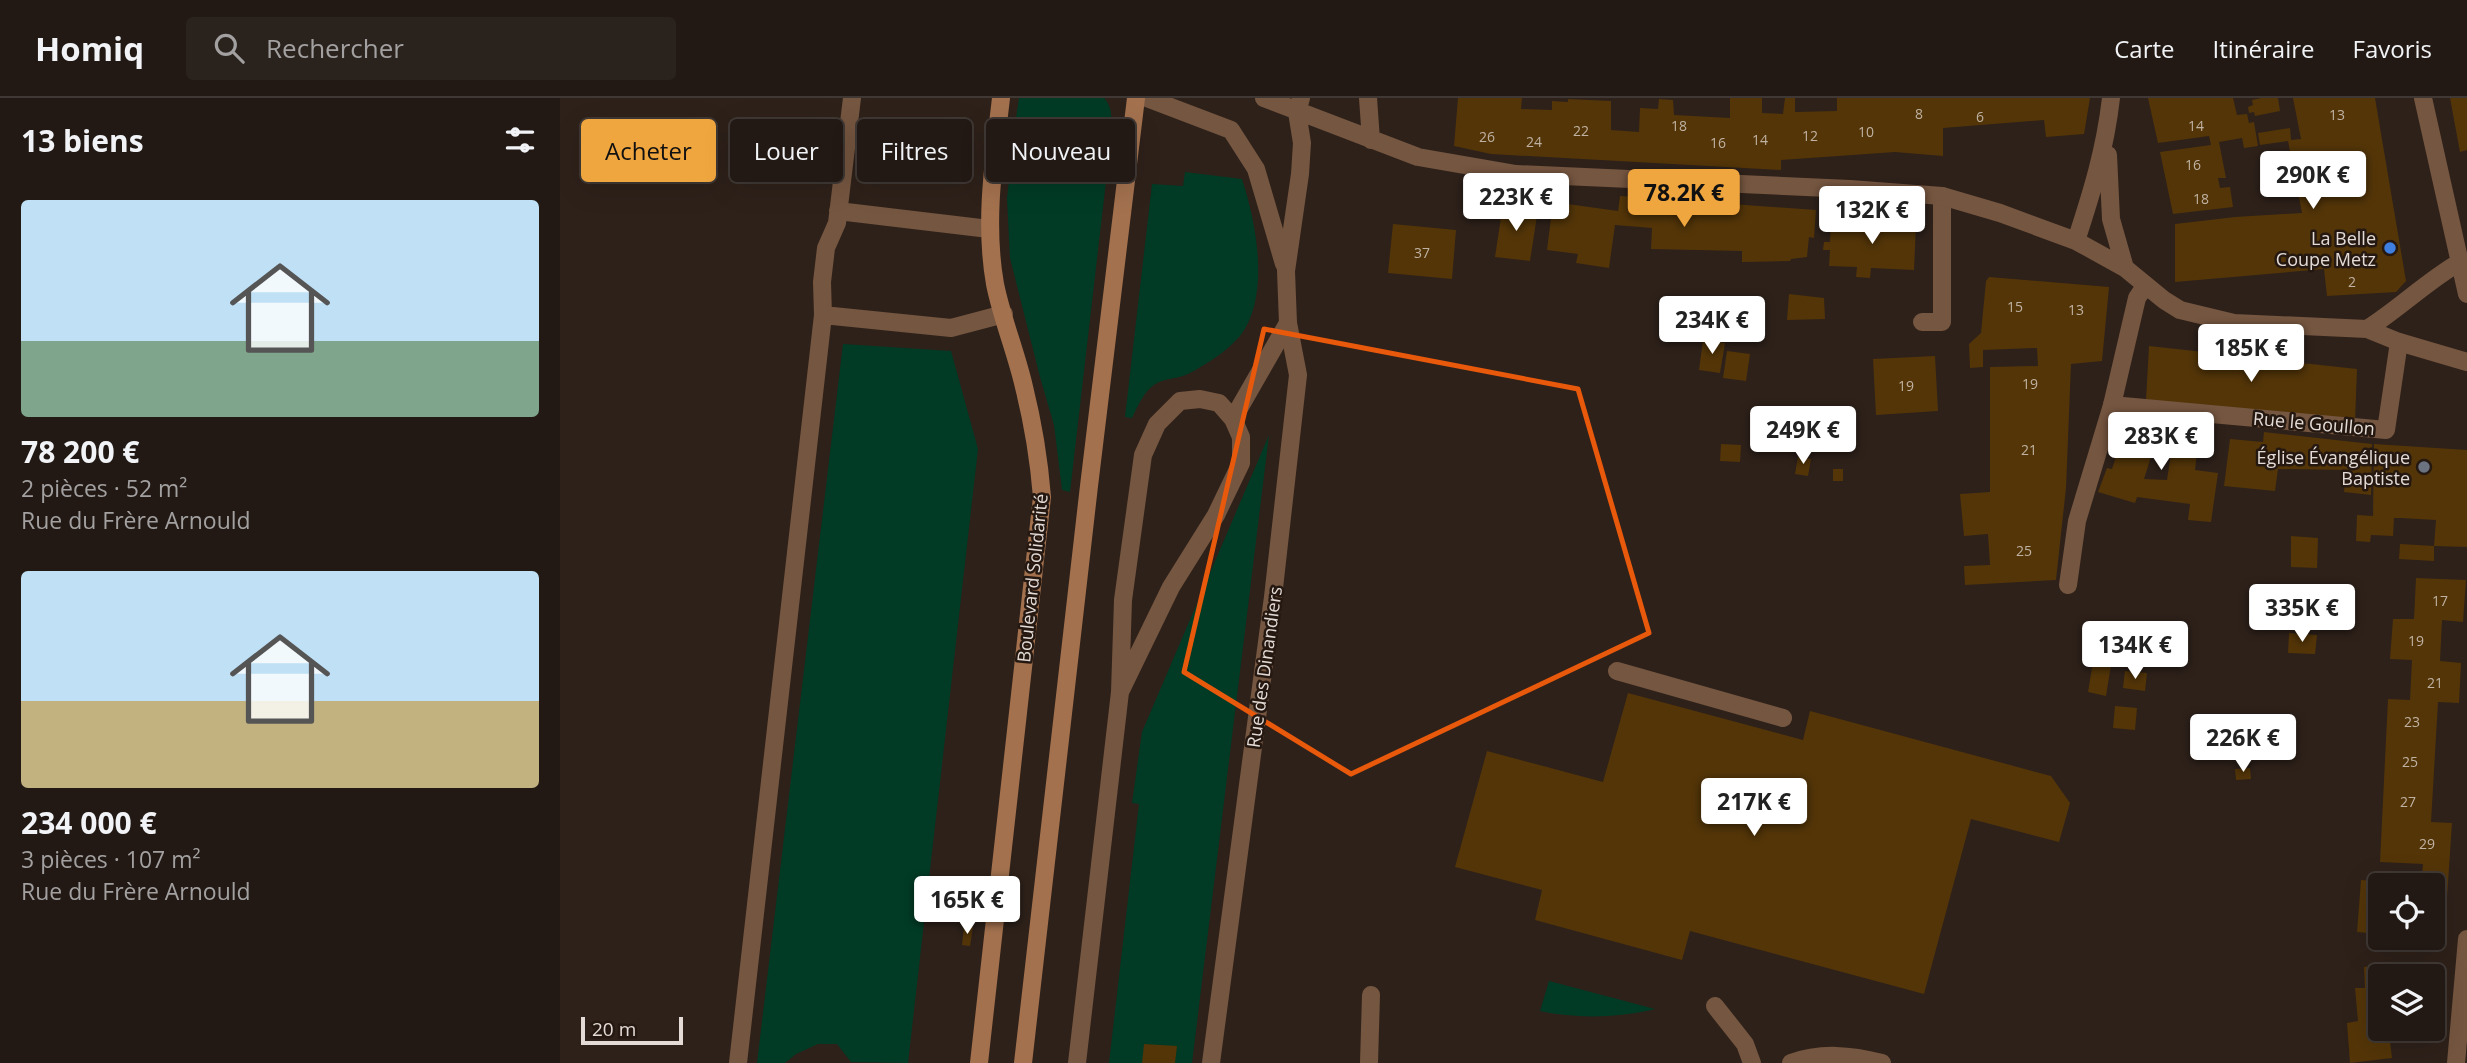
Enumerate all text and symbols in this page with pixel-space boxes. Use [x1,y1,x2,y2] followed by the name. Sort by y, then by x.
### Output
[186,17,676,80] search box
[35,26,144,71] text: Homiq
[210,29,248,67] icon: search
[266,30,404,66] text: Rechercher
[2114,32,2175,65] text: Carte
[2213,32,2315,65] text: Itinéraire
[2353,32,2432,65] text: Favoris
[1915,104,1923,123] house number: 8
[2329,105,2345,124] house number: 13
[1976,107,1984,126] house number: 6
[1671,116,1687,135] house number: 18
[2188,116,2204,135] house number: 14
[581,119,716,182] chip: Acheter
[730,119,843,182] chip: Louer
[857,119,972,182] chip: Filtres
[986,119,1135,182] chip: Nouveau
[21,120,144,161] text: 13 biens
[501,121,539,159] icon: filters
[1573,121,1589,140] house number: 22
[1858,122,1874,141] house number: 10
[1802,126,1818,145] house number: 12
[1479,127,1495,146] house number: 26
[1752,130,1768,149] house number: 14
[1526,132,1542,151] house number: 24
[1710,133,1726,152] house number: 16
[2256,152,2370,211] pin: 290K €
[2185,155,2201,174] house number: 16
[2276,158,2350,190] text: 290K €
[1619,170,1749,229] pin: 78.2K €
[1459,174,1573,233] pin: 223K €
[1644,176,1724,208] text: 78.2K €
[1479,180,1553,212] text: 223K €
[1815,186,1929,246] pin: 132K €
[2193,189,2209,208] house number: 18
[1835,193,1909,225] text: 132K €
[2276,226,2376,271] place label: La Belle Coupe Metz
[2382,240,2398,256] marker: La Belle Coupe Metz
[1414,243,1430,262] house number: 37
[217,245,343,371] icon: home
[2348,272,2356,291] house number: 2
[1655,296,1769,356] pin: 234K €
[2007,297,2023,316] house number: 15
[2068,300,2084,319] house number: 13
[1675,303,1749,335] text: 234K €
[2194,324,2308,384] pin: 185K €
[2214,331,2288,363] text: 185K €
[2022,374,2038,393] house number: 19
[1898,376,1914,395] house number: 19
[1746,406,1860,466] pin: 249K €
[2252,406,2376,440] street label: Rue le Goullon
[2104,412,2218,472] pin: 283K €
[1766,413,1840,445] text: 249K €
[2124,419,2198,451] text: 283K €
[21,431,140,472] text: 78 200 €
[2021,440,2037,459] house number: 21
[2257,445,2410,490] place label: Église Évangélique Baptiste
[2416,459,2432,475] marker: Église Évangélique Baptiste
[21,472,187,504] text: 2 pièces · 52 m²
[1011,492,1053,664] street label: Boulevard Solidarité
[21,504,251,536] text: Rue du Frère Arnould
[2016,541,2032,560] house number: 25
[2245,584,2359,644] pin: 335K €
[1241,585,1287,749] street label: Rue des Dinandiers
[2265,591,2339,623] text: 335K €
[2432,591,2448,610] house number: 17
[217,616,343,742] icon: home
[2078,622,2192,681] pin: 134K €
[2098,628,2172,660] text: 134K €
[2408,631,2424,650] house number: 19
[2427,673,2443,692] house number: 21
[2404,712,2420,731] house number: 23
[2186,714,2300,774] pin: 226K €
[2206,721,2280,753] text: 226K €
[2402,752,2418,771] house number: 25
[1697,778,1811,838] pin: 217K €
[1717,785,1791,817] text: 217K €
[2400,792,2416,811] house number: 27
[21,802,157,843] text: 234 000 €
[2419,834,2435,853] house number: 29
[21,843,201,875] text: 3 pièces · 107 m²
[2368,873,2445,1041] map controls
[2368,873,2445,950] button: locate
[21,875,251,907] text: Rue du Frère Arnould
[910,876,1024,936] pin: 165K €
[930,883,1004,915] text: 165K €
[2368,964,2445,1041] button: layers
[581,1014,682,1046] scale bar
[592,1016,636,1042] text: 20 m

